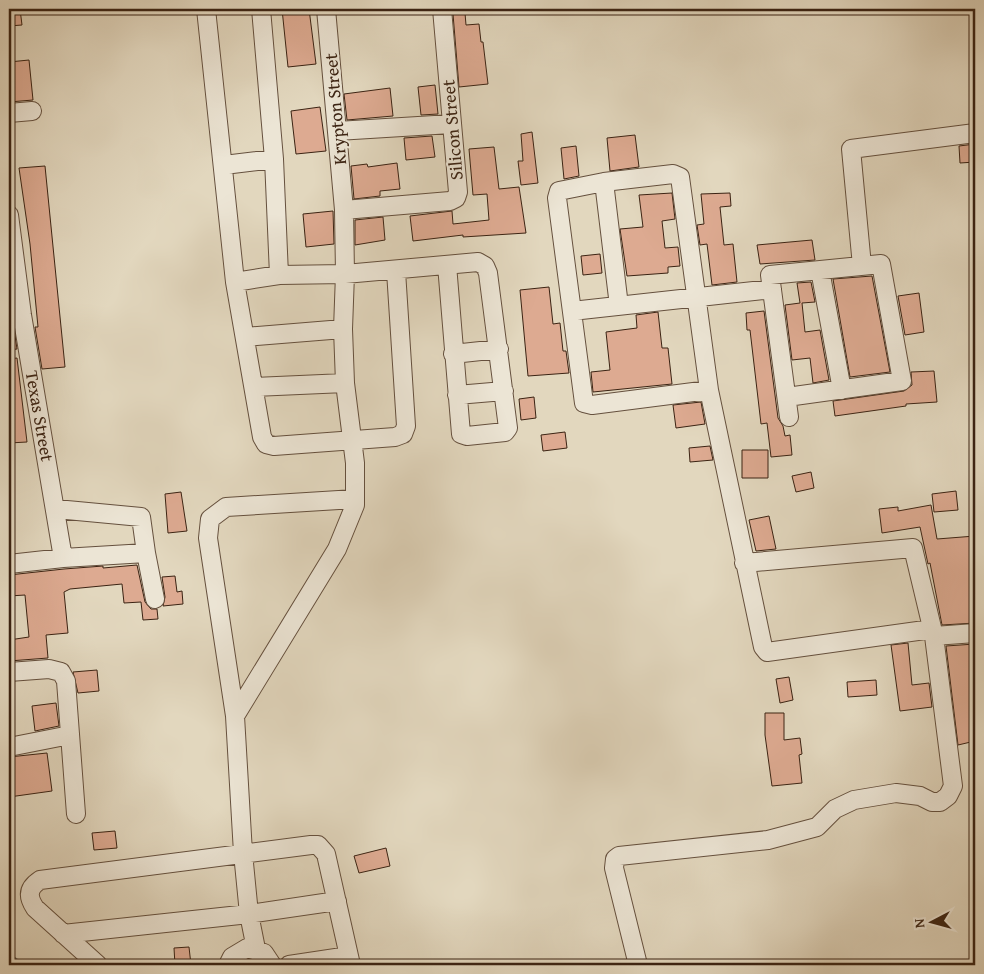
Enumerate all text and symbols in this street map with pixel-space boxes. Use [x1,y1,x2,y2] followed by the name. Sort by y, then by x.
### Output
[317,51,353,166] street label: Krypton Street
[434,78,470,181] street label: Silicon Street
[19,368,61,464] street label: Texas Street
[906,896,956,946] north arrow
[909,917,930,929] text: N

